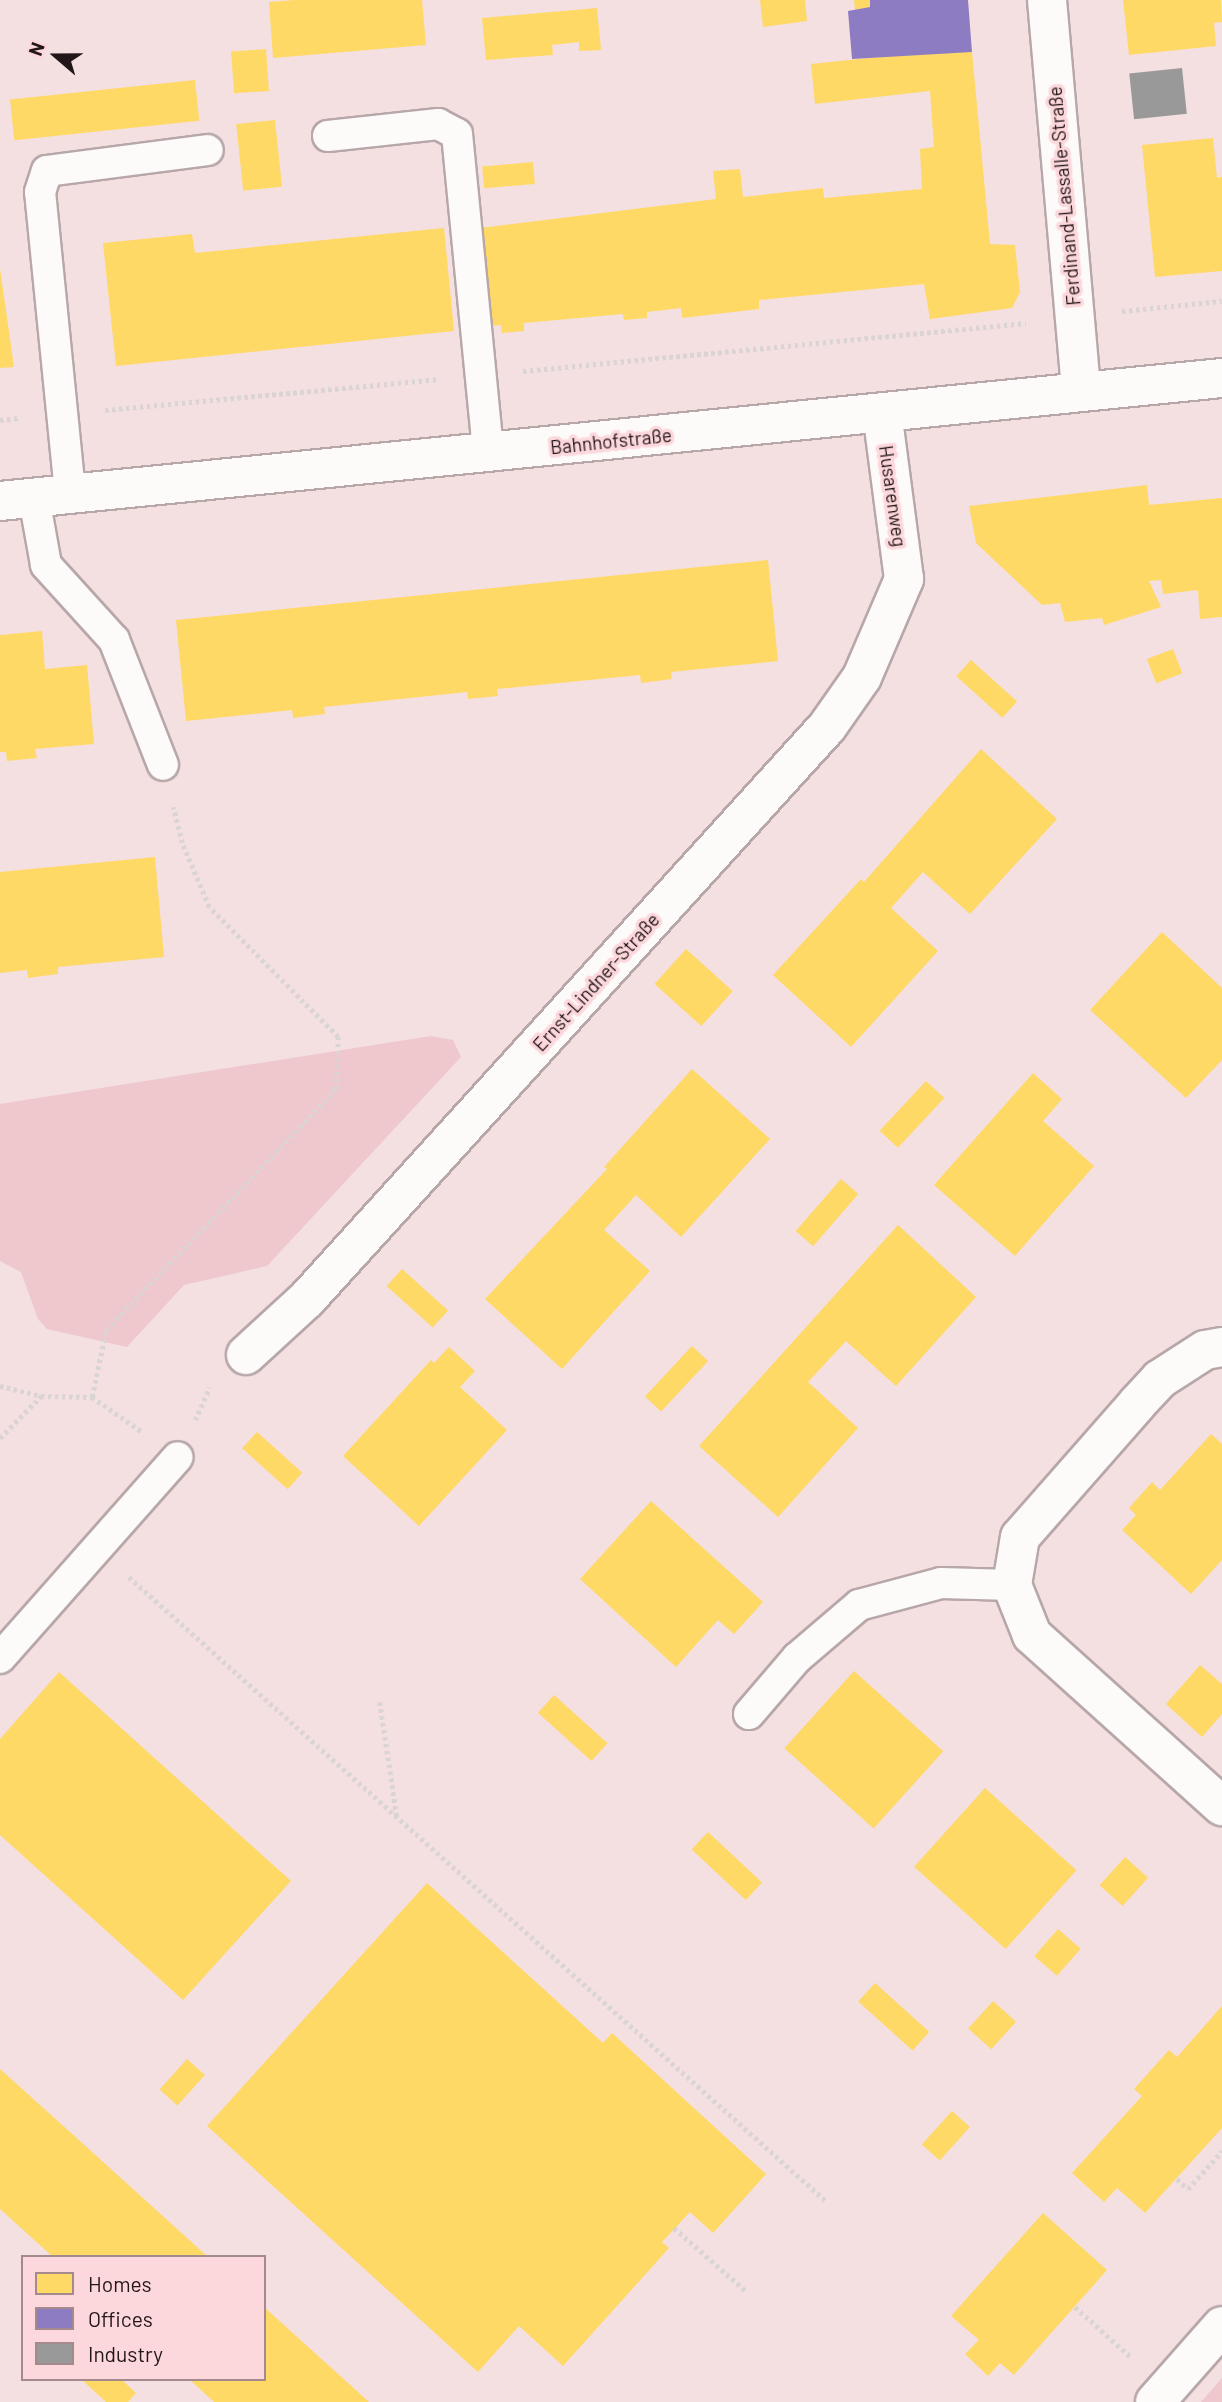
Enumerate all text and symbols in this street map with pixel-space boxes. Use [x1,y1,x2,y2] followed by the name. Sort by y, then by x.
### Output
[21,21,91,91] north arrow
[23,39,49,59] text: N
[1043,85,1085,307] street label: Ferdinand-Lassalle-Straße
[549,423,673,459] street label: Bahnhofstraße
[875,444,911,548] street label: Husarenweg
[528,908,664,1056] street label: Ernst-Lindner-Straße
[21,2255,266,2381] legend
[88,2271,152,2296] text: Homes
[88,2306,153,2331] text: Offices
[88,2341,163,2366] text: Industry

